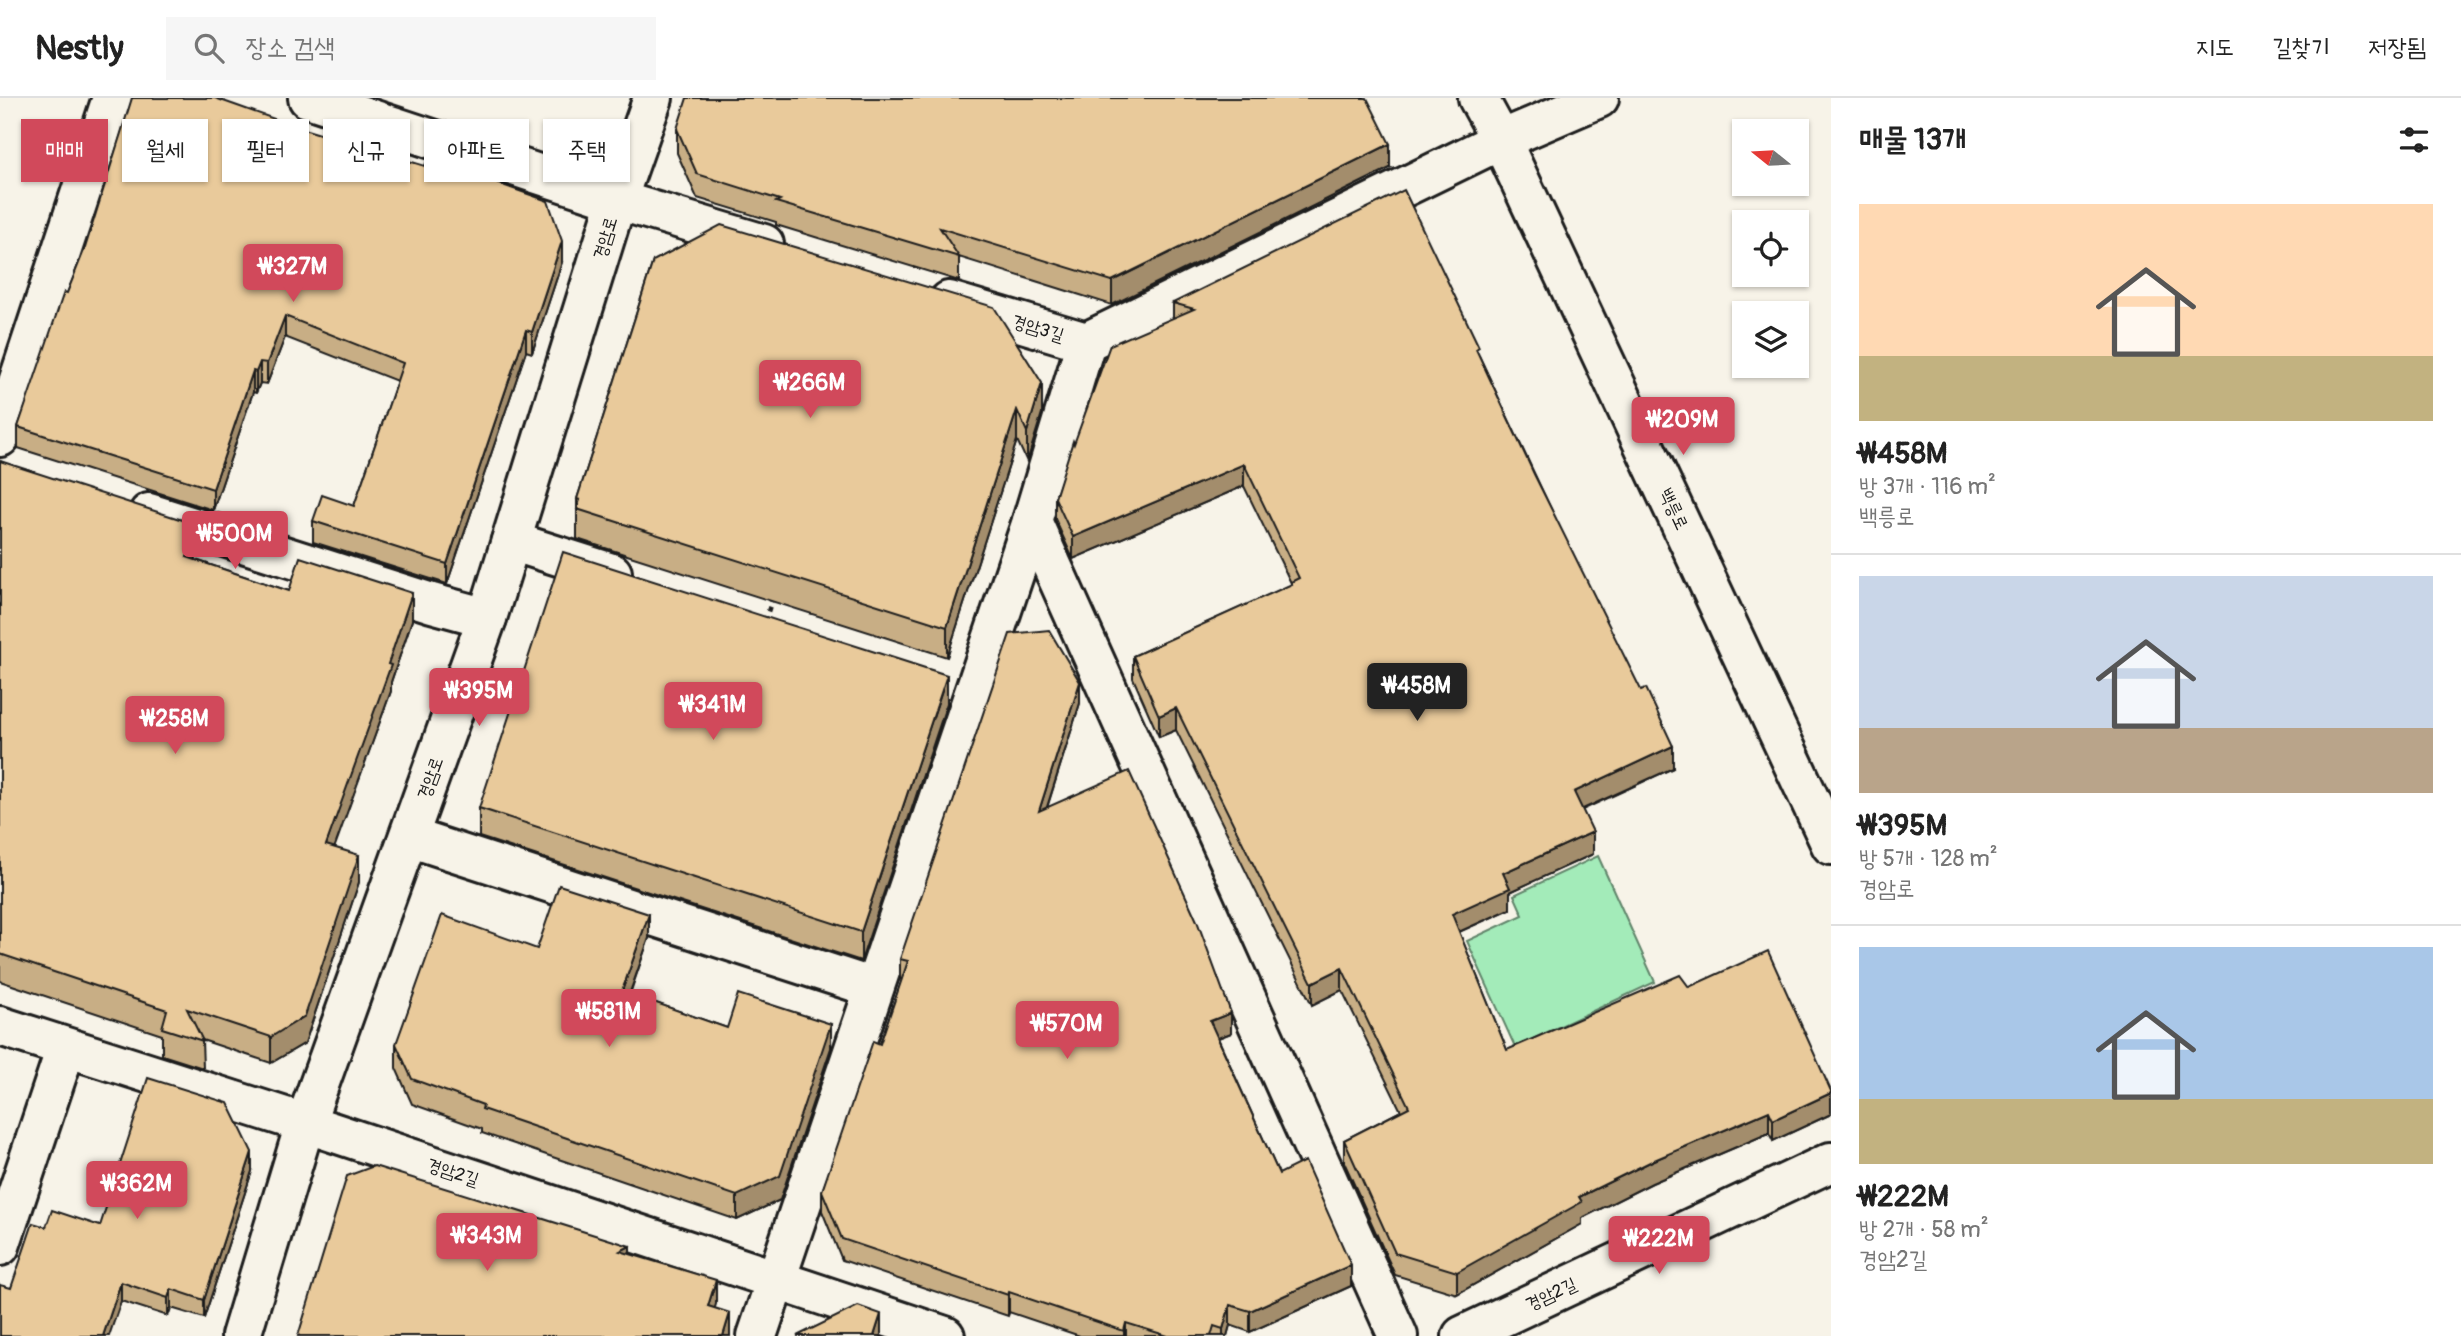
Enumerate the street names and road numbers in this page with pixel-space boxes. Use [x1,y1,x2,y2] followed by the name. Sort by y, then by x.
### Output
[588,214,623,262] street label: 경암로
[1009,310,1067,347] street label: 경암3길
[1654,485,1693,534] street label: 백릉로
[412,754,449,803] street label: 경암로
[424,1153,482,1192] street label: 경암2길
[1522,1273,1581,1316] street label: 경암2길

